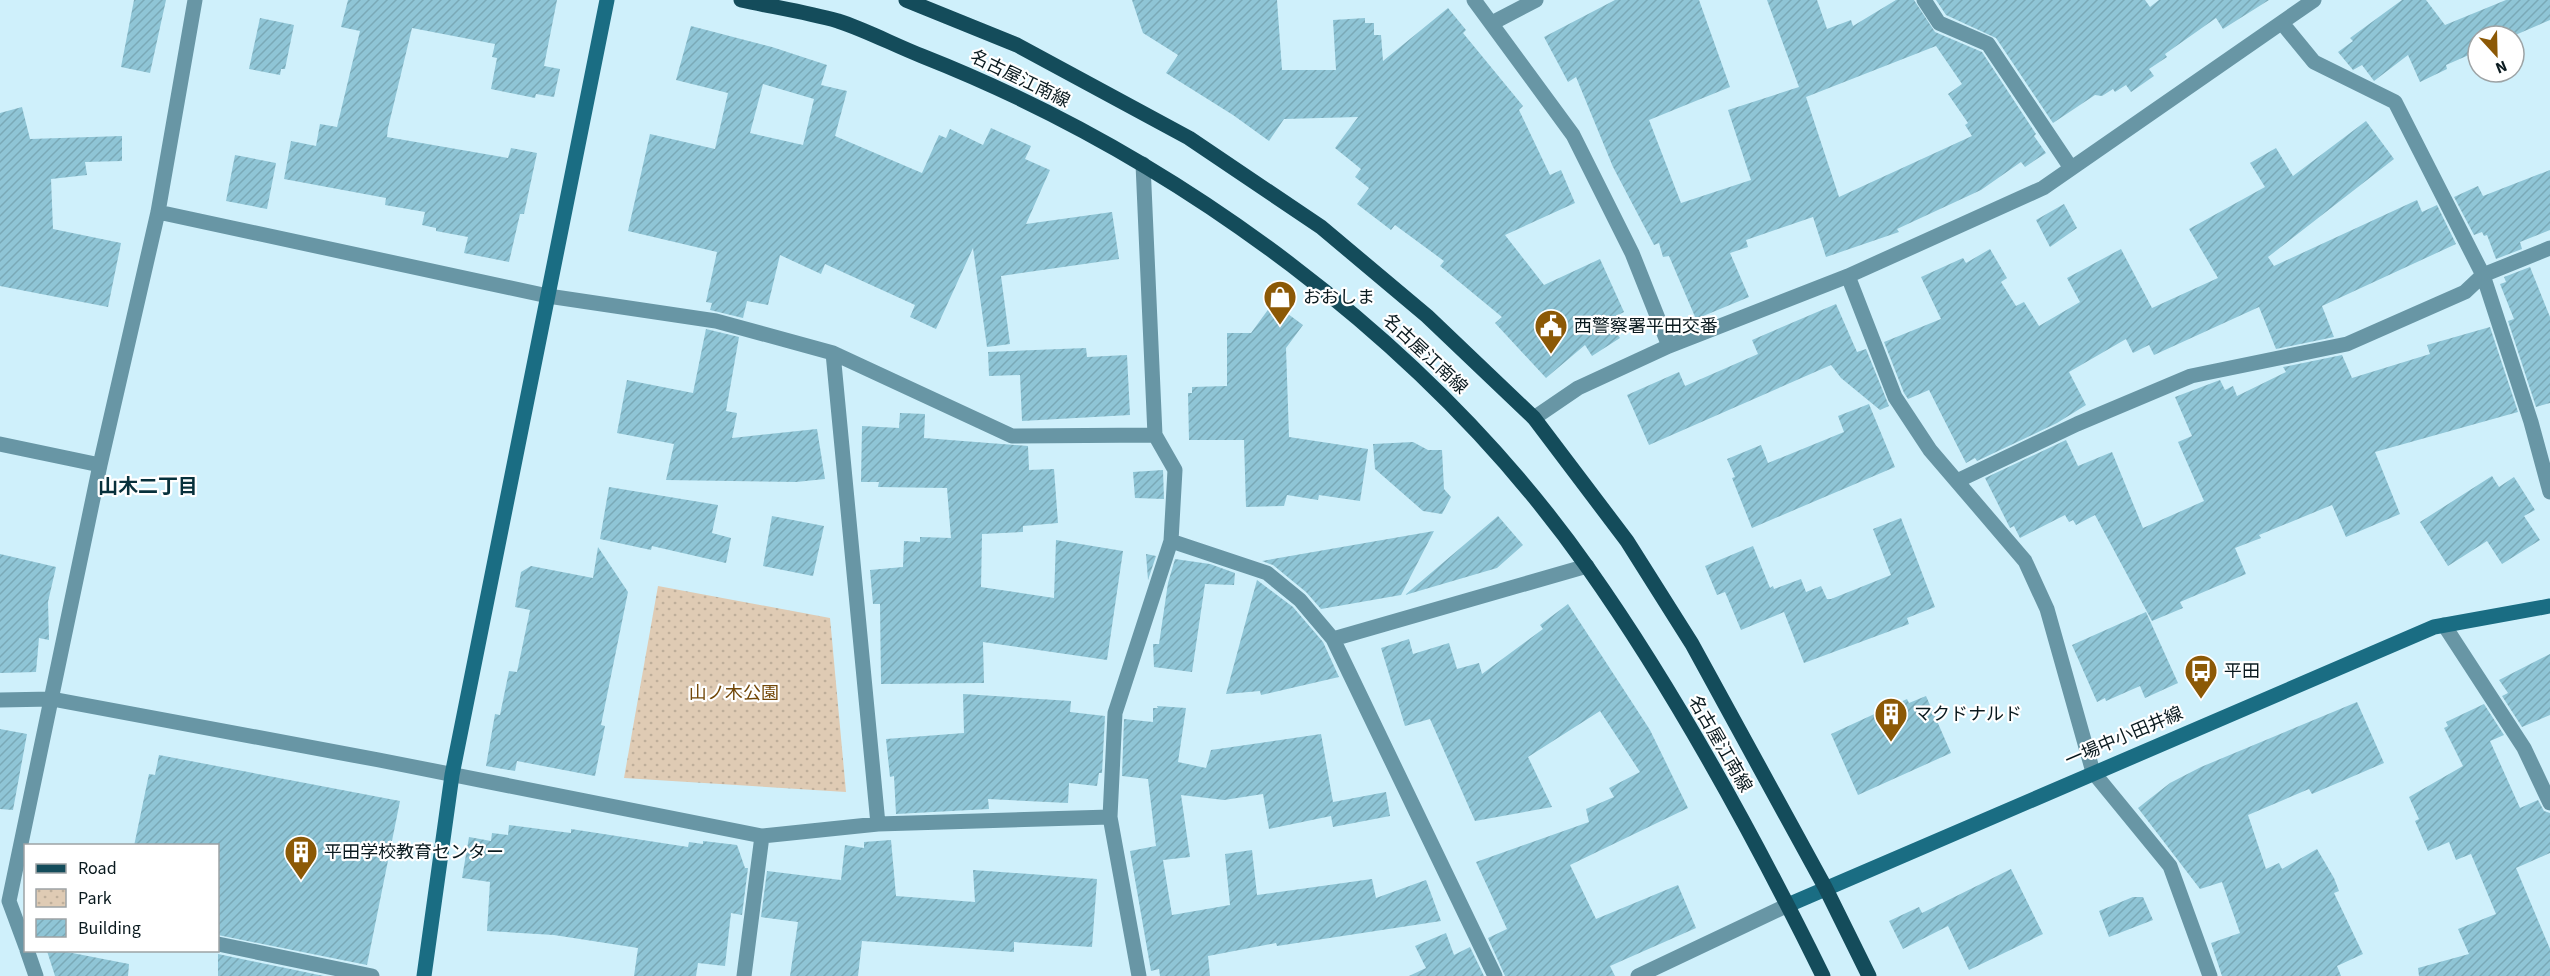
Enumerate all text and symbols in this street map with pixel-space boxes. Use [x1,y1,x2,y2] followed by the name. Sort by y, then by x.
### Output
[2466,24,2526,84] north arrow
[966,44,1074,114] street label: 名古屋江南線
[2492,55,2510,79] text: N
[1262,279,1298,326] shop icon: おおしま
[1303,285,1375,310] place label: おおしま
[1377,308,1473,400] street label: 名古屋江南線
[1533,308,1569,355] public building icon: 西警察署平田交番
[1574,314,1718,339] place label: 西警察署平田交番
[98,473,198,501] district label: 山木二丁目
[2183,653,2219,700] bus stop icon: 平田
[2224,659,2260,684] place label: 平田
[689,681,779,706] park label: 山ノ木公園
[1682,691,1758,797] street label: 名古屋江南線
[1873,696,1909,743] building icon: マクドナルド
[2061,701,2187,773] street label: 一場中小田井線
[1914,702,2022,727] place label: マクドナルド
[283,834,319,881] building icon: 平田学校教育センター
[324,840,504,865] place label: 平田学校教育センター
[24,844,219,952] legend
[78,856,117,881] text: Road
[78,886,112,911] text: Park
[78,916,141,941] text: Building

